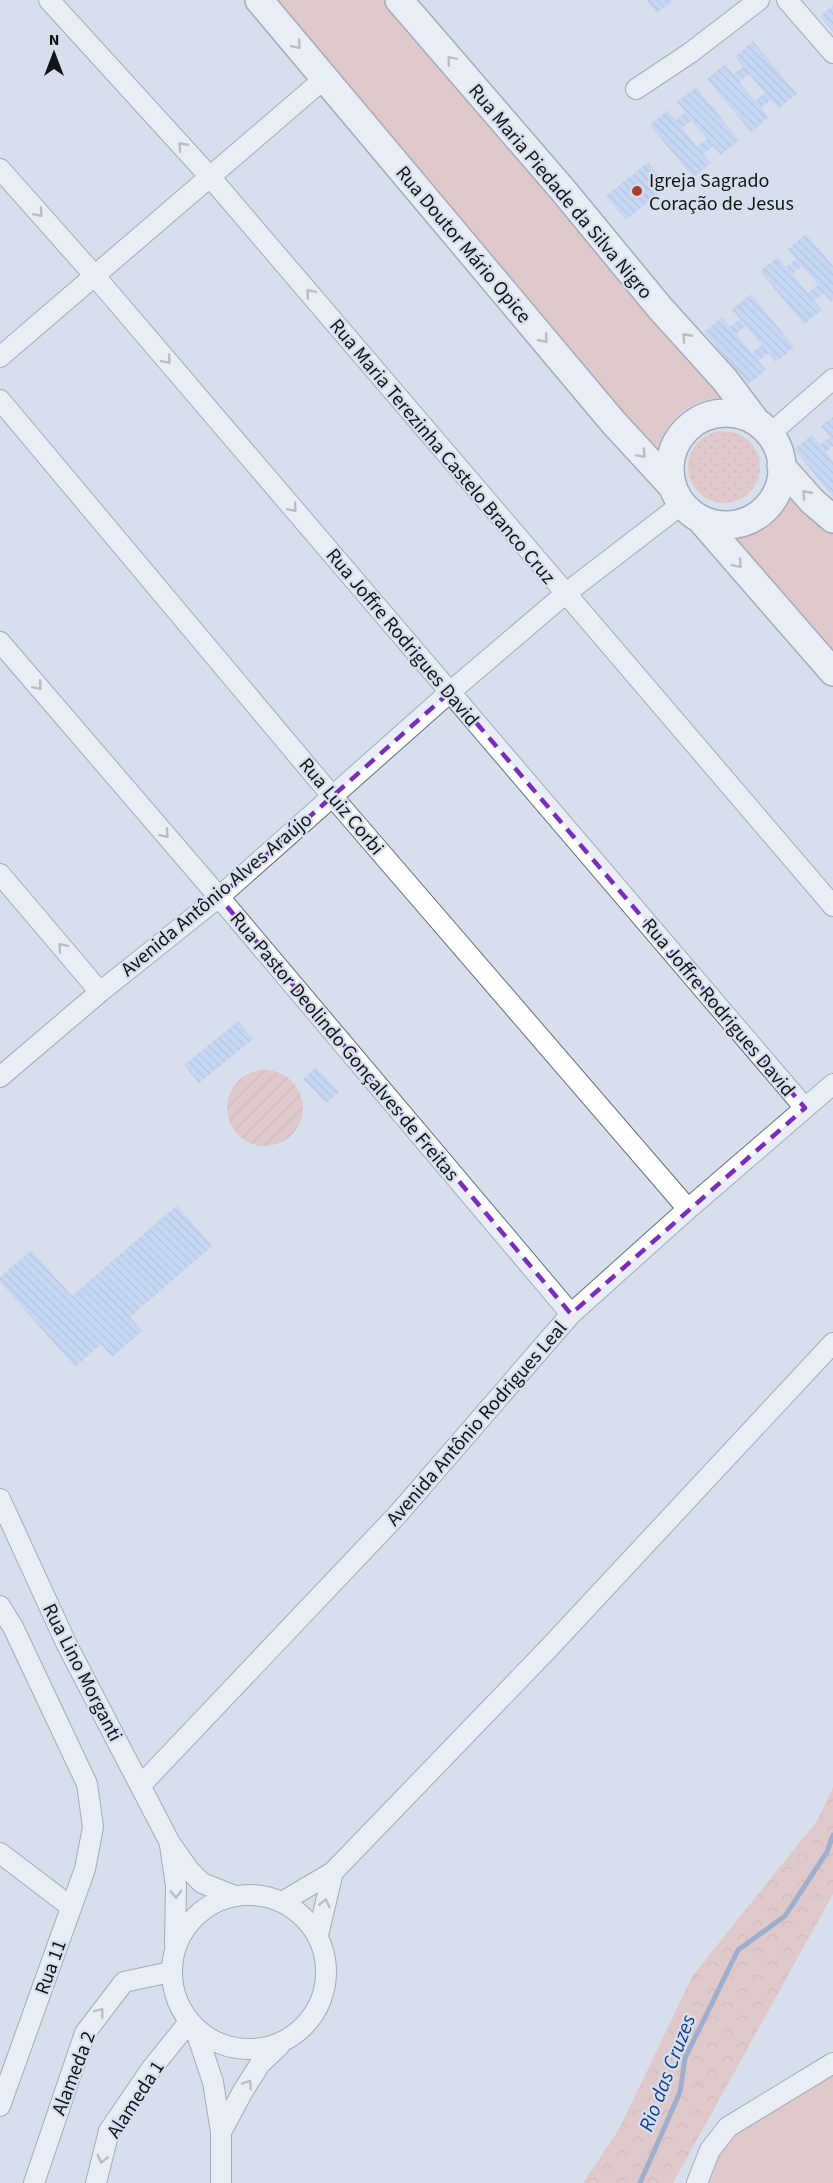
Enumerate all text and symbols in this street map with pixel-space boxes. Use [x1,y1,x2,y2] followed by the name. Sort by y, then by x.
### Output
[24,24,84,84] north arrow
[49,29,59,51] text: N
[290,38,301,49] one-way arrow
[447,56,458,67] one-way arrow
[462,78,659,305] street label: Rua Maria Piedade da Silva Nigro
[178,142,189,153] one-way arrow
[389,160,538,329] street label: Rua Doutor Mário Opice
[649,167,794,218] place label: Igreja Sagrado Coração de Jesus
[630,184,644,198] marker: Igreja Sagrado Coração de Jesus
[32,206,43,217] one-way arrow
[306,289,317,300] one-way arrow
[323,313,562,590] street label: Rua Maria Terezinha Castelo Branco Cruz
[536,332,547,343] one-way arrow
[682,333,693,343] one-way arrow
[160,353,171,364] one-way arrow
[635,447,646,457] one-way arrow
[802,490,813,501] one-way arrow
[286,501,297,512] one-way arrow
[319,542,485,733] street label: Rua Joffre Rodrigues David
[731,557,742,568] one-way arrow
[31,679,42,690] one-way arrow
[292,752,390,861] street label: Rua Luiz Corbi
[115,806,318,983] street label: Avenida Antônio Alves Araújo
[158,827,169,838] one-way arrow
[223,906,465,1187] street label: Rua Pastor Deolindo Gonçalves de Freitas
[635,912,801,1103] street label: Rua Joffre Rodrigues David
[59,943,70,954] one-way arrow
[380,1315,574,1532] street label: Avenida Antônio Rodrigues Leal
[35,1599,129,1746] street label: Rua Lino Morganti
[169,1889,182,1898] one-way arrow
[318,1898,331,1908] one-way arrow
[28,1936,74,1999] street label: Rua 11
[93,2008,104,2019] one-way arrow
[631,2010,703,2136] water label: Rio das Cruzes
[45,2027,103,2119] street label: Alameda 2
[100,2055,171,2144] street label: Alameda 1
[240,2079,251,2090] one-way arrow
[96,2154,109,2164] one-way arrow

